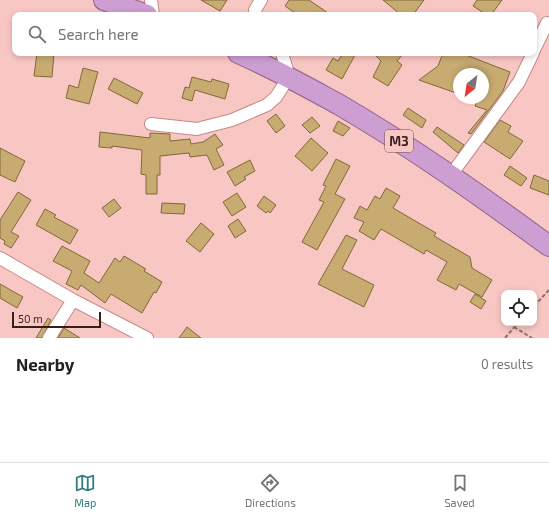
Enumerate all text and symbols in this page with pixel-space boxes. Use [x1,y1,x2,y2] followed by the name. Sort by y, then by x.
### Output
[12,12,537,56] search box
[26,23,48,45] icon: search
[58,25,139,43] text: Search here
[453,68,489,104] north arrow
[385,130,413,152] road number: M3
[501,290,537,326] map controls
[501,290,537,326] button: locate
[12,310,101,329] scale bar
[18,312,43,325] text: 50 m
[16,354,74,374] text: Nearby
[481,356,533,372] text: 0 results
[74,472,96,509] tab: Map
[245,472,296,509] tab: Directions
[444,472,475,509] tab: Saved

